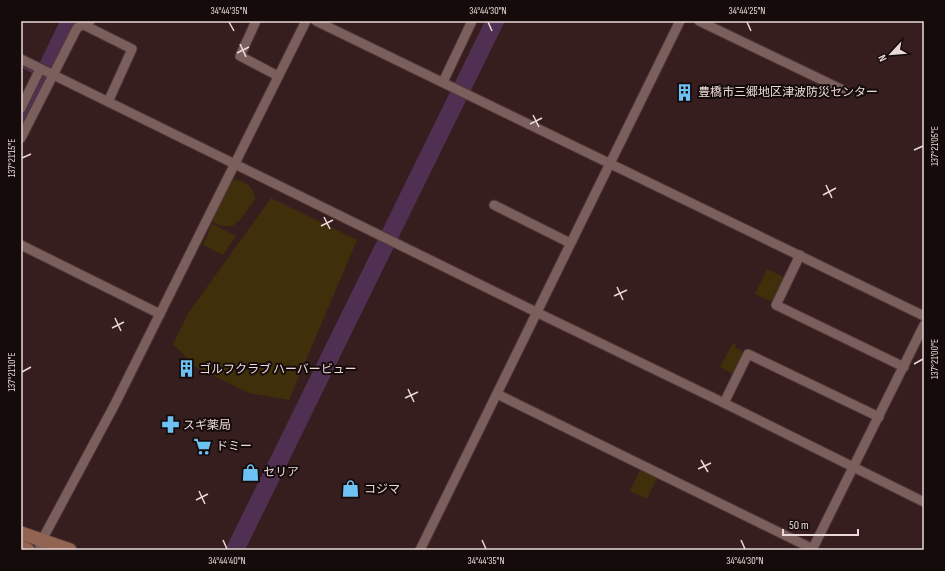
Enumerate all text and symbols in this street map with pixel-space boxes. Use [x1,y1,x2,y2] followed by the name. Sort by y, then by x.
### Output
[211,5,247,17] text: 34°44'35"N
[469,5,507,17] text: 34°44'30"N
[729,5,765,17] text: 34°44'25"N
[871,34,911,74] north arrow
[875,53,890,64] text: N
[675,82,695,102] building icon: 豊橋市三郷地区津波防災センター
[698,85,878,100] place label: 豊橋市三郷地区津波防災センター
[929,126,941,166] text: 137°21'05"E
[6,139,18,177] text: 137°21'15"E
[929,339,941,379] text: 137°21'00"E
[6,352,18,392] text: 137°21'10"E
[176,359,196,379] building icon: ゴルフクラブ ハーバービュー
[199,362,357,377] place label: ゴルフクラブ ハーバービュー
[160,415,180,435] pharmacy icon: スギ薬局
[183,418,231,433] place label: スギ薬局
[193,436,213,456] supermarket icon: ドミー
[216,439,252,454] place label: ドミー
[240,462,260,482] shop icon: セリア
[263,465,299,480] place label: セリア
[341,479,361,499] shop icon: コジマ
[364,482,400,497] place label: コジマ
[783,511,858,537] scale bar
[789,518,809,533] text: 50 m
[208,555,246,567] text: 34°44'40"N
[468,555,504,567] text: 34°44'35"N
[726,555,764,567] text: 34°44'30"N

